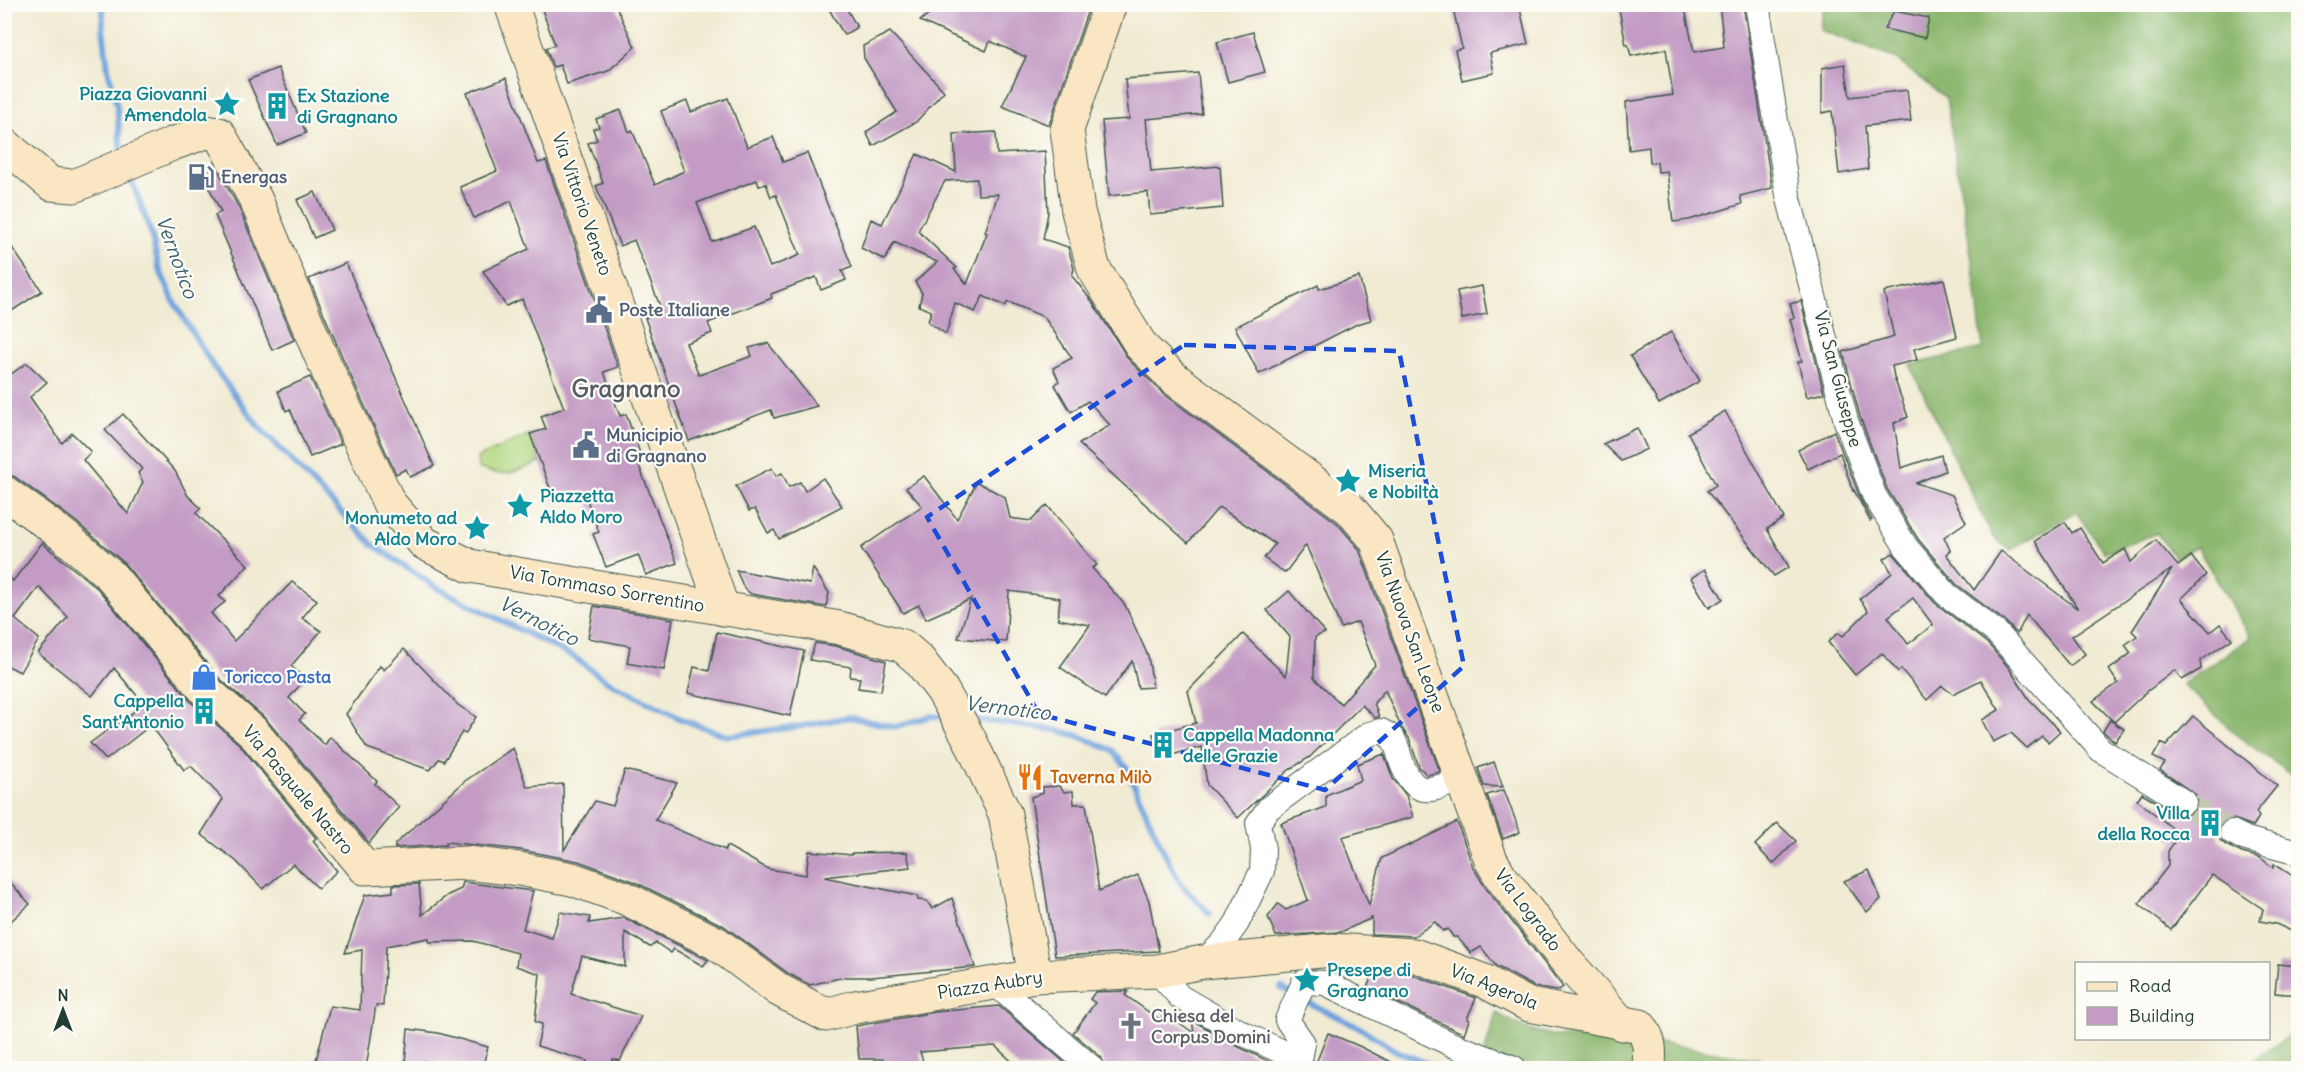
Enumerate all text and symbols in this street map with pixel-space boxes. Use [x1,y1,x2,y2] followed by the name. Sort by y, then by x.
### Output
[79,82,207,126] place label: Piazza Giovanni Amendola
[297,84,398,128] place label: Ex Stazione di Gragnano
[212,89,242,119] place icon: Piazza Giovanni Amendola
[262,91,292,121] building icon: Ex Stazione di Gragnano
[547,129,618,278] street label: Via Vittorio Veneto
[186,162,216,192] fuel station icon: Energas
[221,165,287,188] place label: Energas
[151,212,204,303] water label: Vernotico
[584,295,614,325] public building icon: Poste Italiane
[619,298,730,321] place label: Poste Italiane
[1809,308,1868,450] street label: Via San Giuseppe
[572,373,680,403] district label: Gragnano
[606,423,707,467] place label: Municipio di Gragnano
[571,430,601,460] public building icon: Municipio di Gragnano
[1368,459,1439,503] place label: Miseria e Nobiltà
[1333,466,1363,496] place icon: Miseria e Nobiltà
[540,484,622,528] place label: Piazzetta Aldo Moro
[505,491,535,521] place icon: Piazzetta Aldo Moro
[345,506,457,550] place label: Monumeto ad Aldo Moro
[462,513,492,543] place icon: Monumeto ad Aldo Moro
[1371,548,1450,716] street label: Via Nuova San Leone
[508,560,706,617] street label: Via Tommaso Sorrentino
[495,590,585,652] water label: Vernotico
[189,662,219,692] shop icon: Toricco Pasta
[224,665,331,688] place label: Toricco Pasta
[82,689,184,733] place label: Cappella Sant'Antonio
[964,690,1054,725] water label: Vernotico
[189,696,219,726] building icon: Cappella Sant'Antonio
[238,720,359,859] street label: Via Pasquale Nastro
[1183,723,1334,767] place label: Cappella Madonna delle Grazie
[1148,730,1178,760] building icon: Cappella Madonna delle Grazie
[1015,762,1045,792] restaurant icon: Taverna Milò
[1050,765,1152,788] place label: Taverna Milò
[2097,801,2190,845] place label: Villa della Rocca
[2195,808,2225,838] building icon: Villa della Rocca
[1490,864,1567,956] street label: Via Logrado
[1327,958,1411,1002] place label: Presepe di Gragnano
[1447,958,1542,1015] street label: Via Agerola
[2075,962,2270,1040] legend
[936,965,1044,1004] street label: Piazza Aubry
[1292,965,1322,995] place icon: Presepe di Gragnano
[2129,974,2172,997] text: Road
[33,980,93,1040] north arrow
[57,985,69,1005] text: N
[1151,1004,1271,1048] place label: Chiesa del Corpus Domini
[2129,1004,2194,1027] text: Building
[1116,1011,1146,1041] church icon: Chiesa del Corpus Domini

